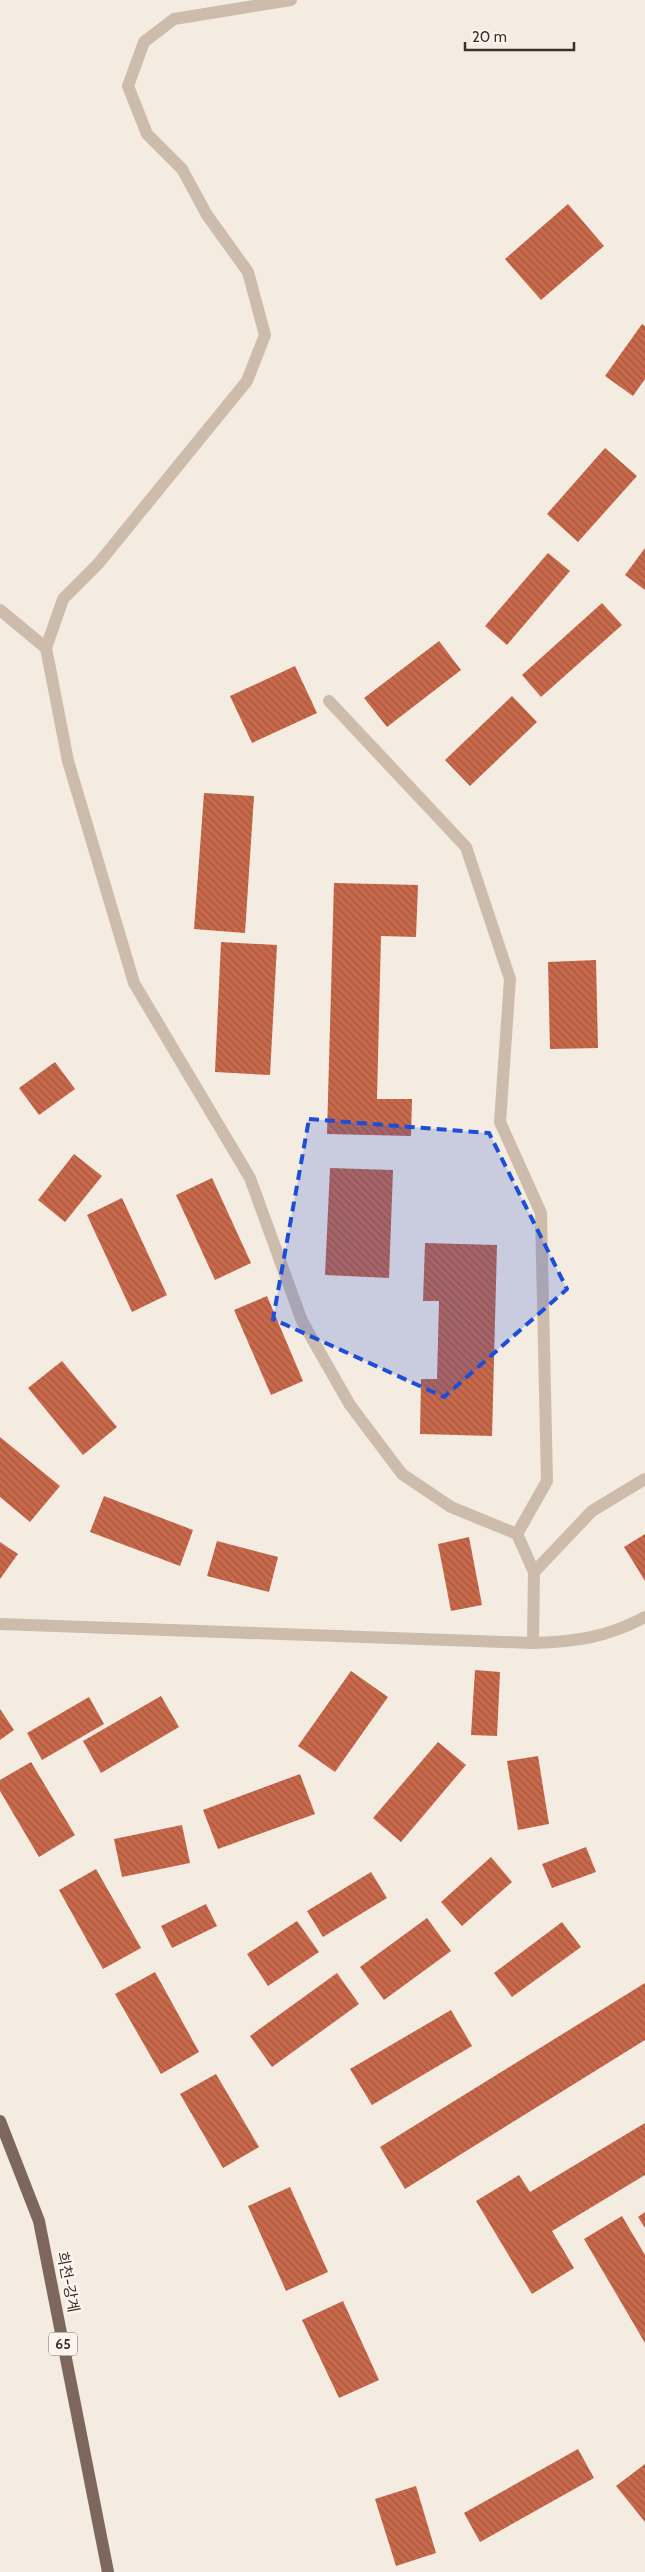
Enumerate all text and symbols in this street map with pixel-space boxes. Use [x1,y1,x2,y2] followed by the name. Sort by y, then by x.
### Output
[465,20,574,52] scale bar
[472,28,507,46] text: 20 m
[53,2250,83,2314] street label: 희천-강계
[49,2332,77,2356] road number: 65

